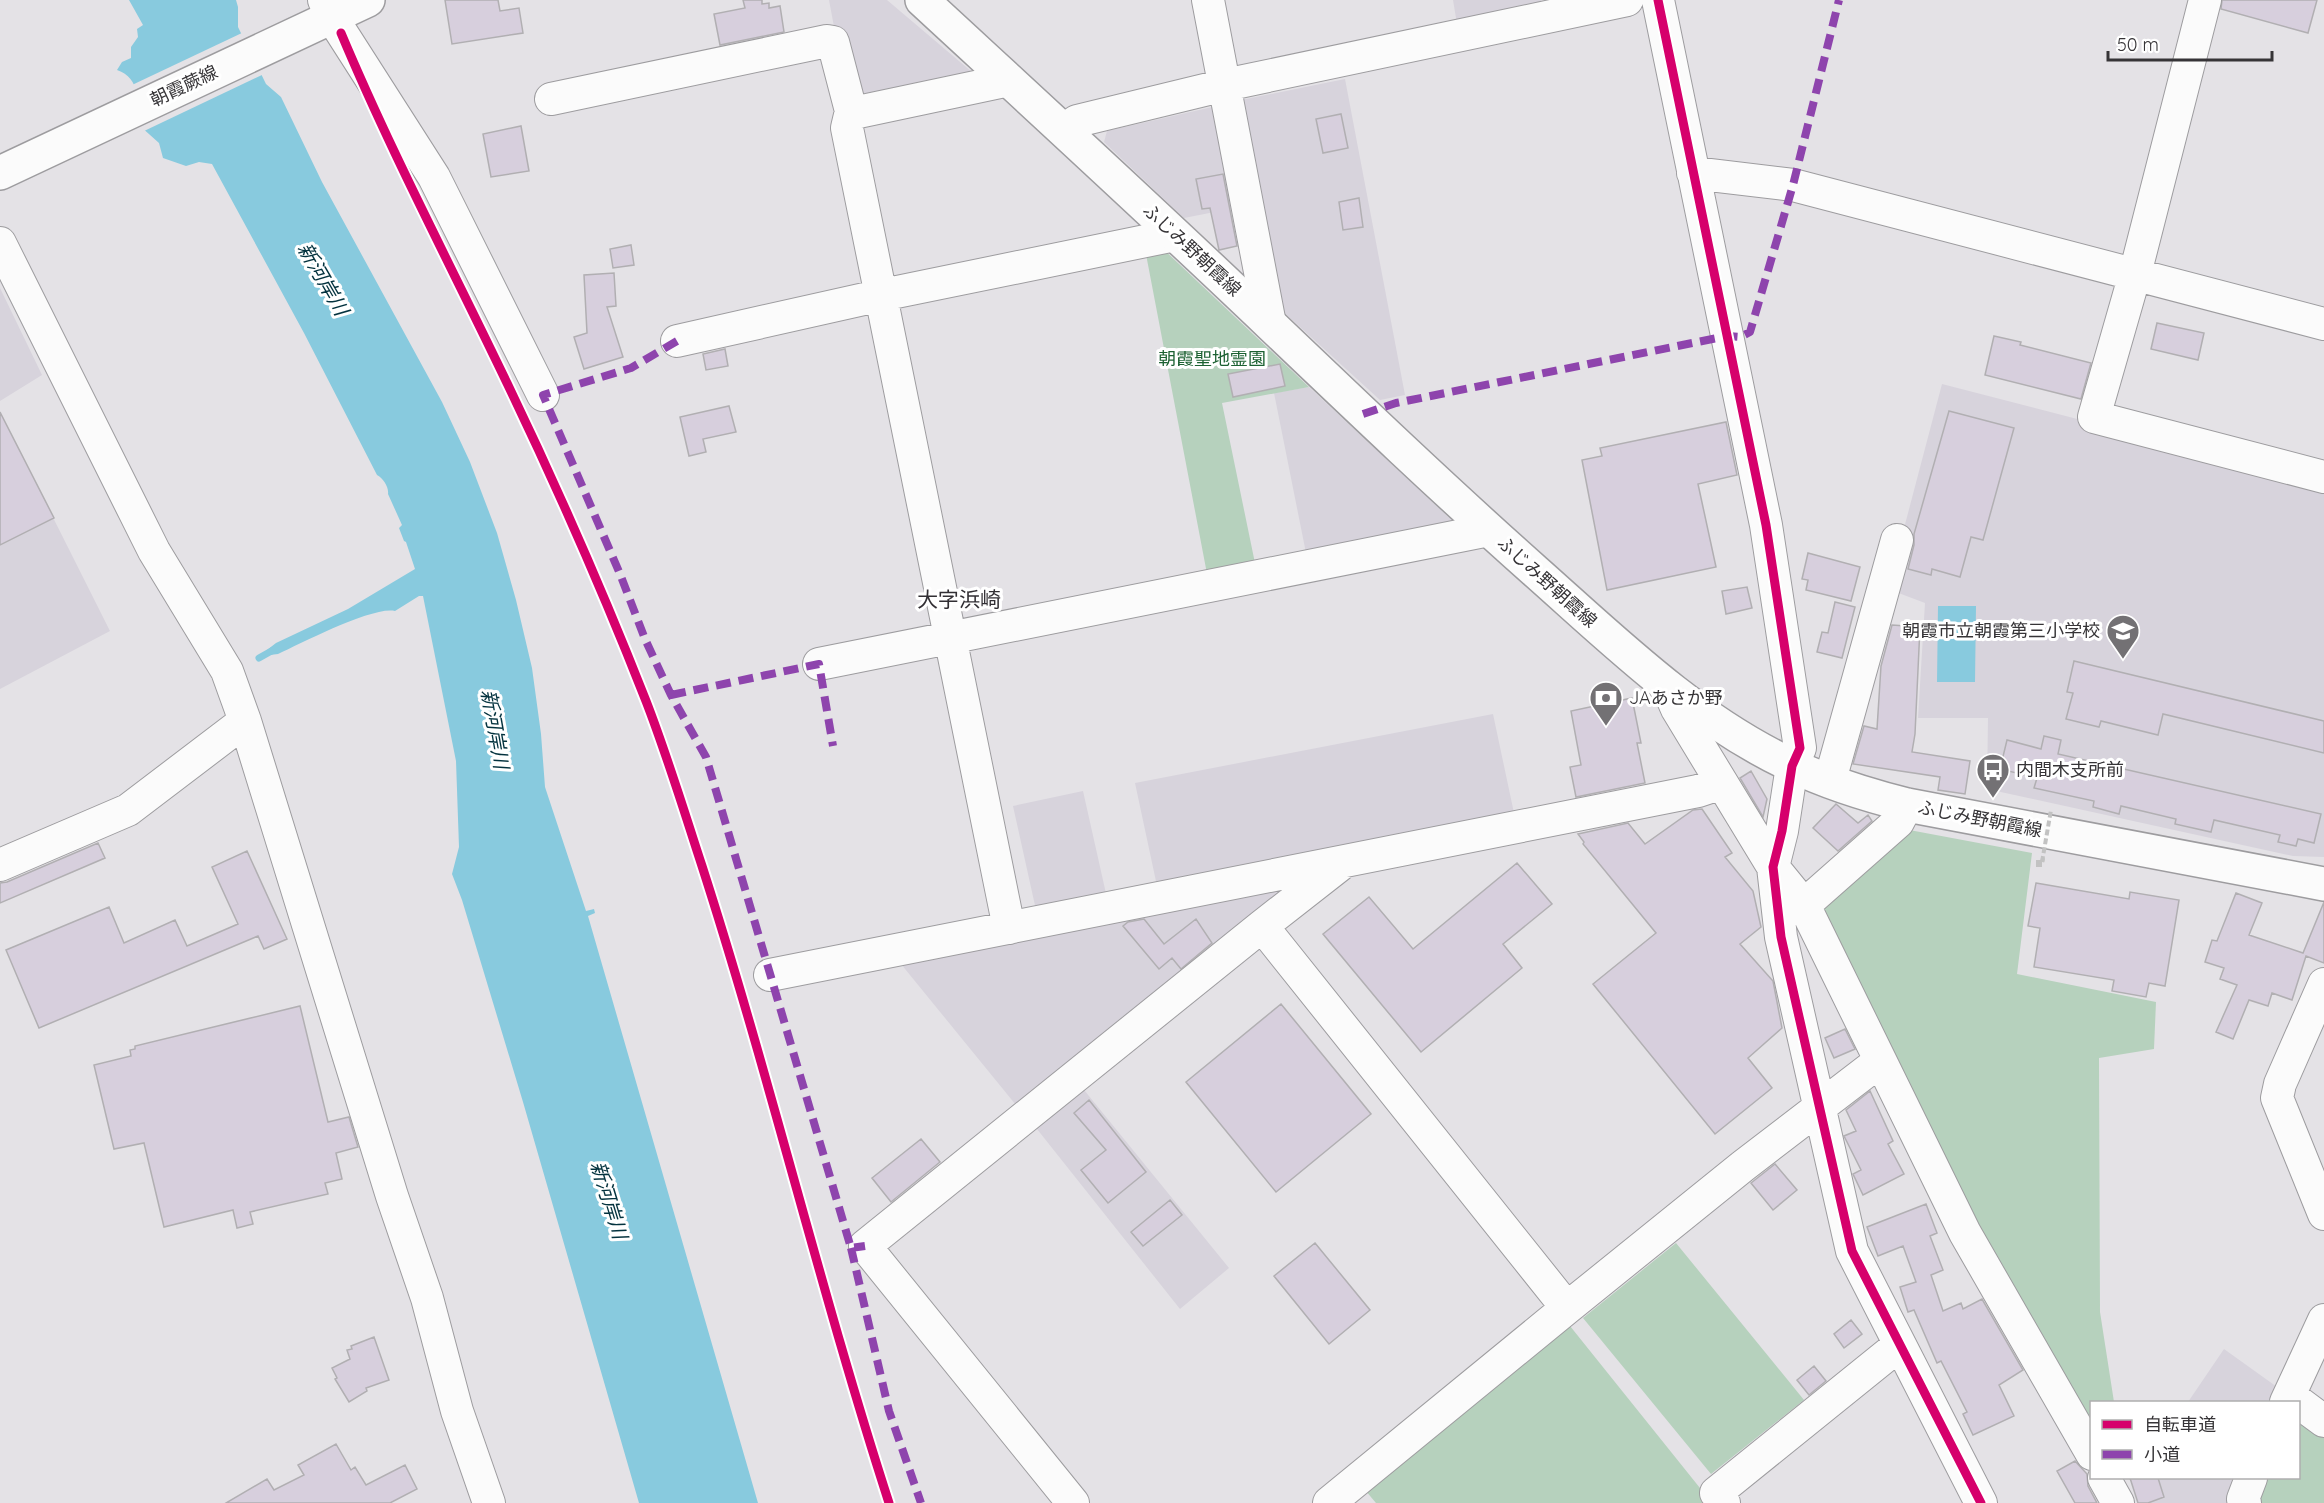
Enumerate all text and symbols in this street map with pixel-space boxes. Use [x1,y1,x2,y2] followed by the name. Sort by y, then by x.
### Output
[2108,24,2272,62] scale bar
[2117,33,2159,56] text: 50 m
[146,60,221,111] street label: 朝霞蕨線
[1138,198,1246,301] street label: ふじみ野朝霞線
[293,238,355,321] water label: 新河岸川
[1158,347,1266,370] park label: 朝霞聖地霊園
[1493,531,1602,632] street label: ふじみ野朝霞線
[917,586,1001,612] district label: 大字浜崎
[2105,613,2141,660] school or university icon: 朝霞市立朝霞第三小学校
[1902,619,2100,642] place label: 朝霞市立朝霞第三小学校
[1588,680,1624,727] bank icon: JAあさか野
[1629,686,1723,709] place label: JAあさか野
[476,687,515,772] water label: 新河岸川
[1975,752,2011,799] bus stop icon: 内間木支所前
[2016,758,2124,781] place label: 内間木支所前
[1916,795,2044,842] street label: ふじみ野朝霞線
[586,1158,634,1244] water label: 新河岸川
[2090,1401,2300,1479] legend
[2144,1413,2216,1436] text: 自転車道
[2144,1443,2180,1466] text: 小道

